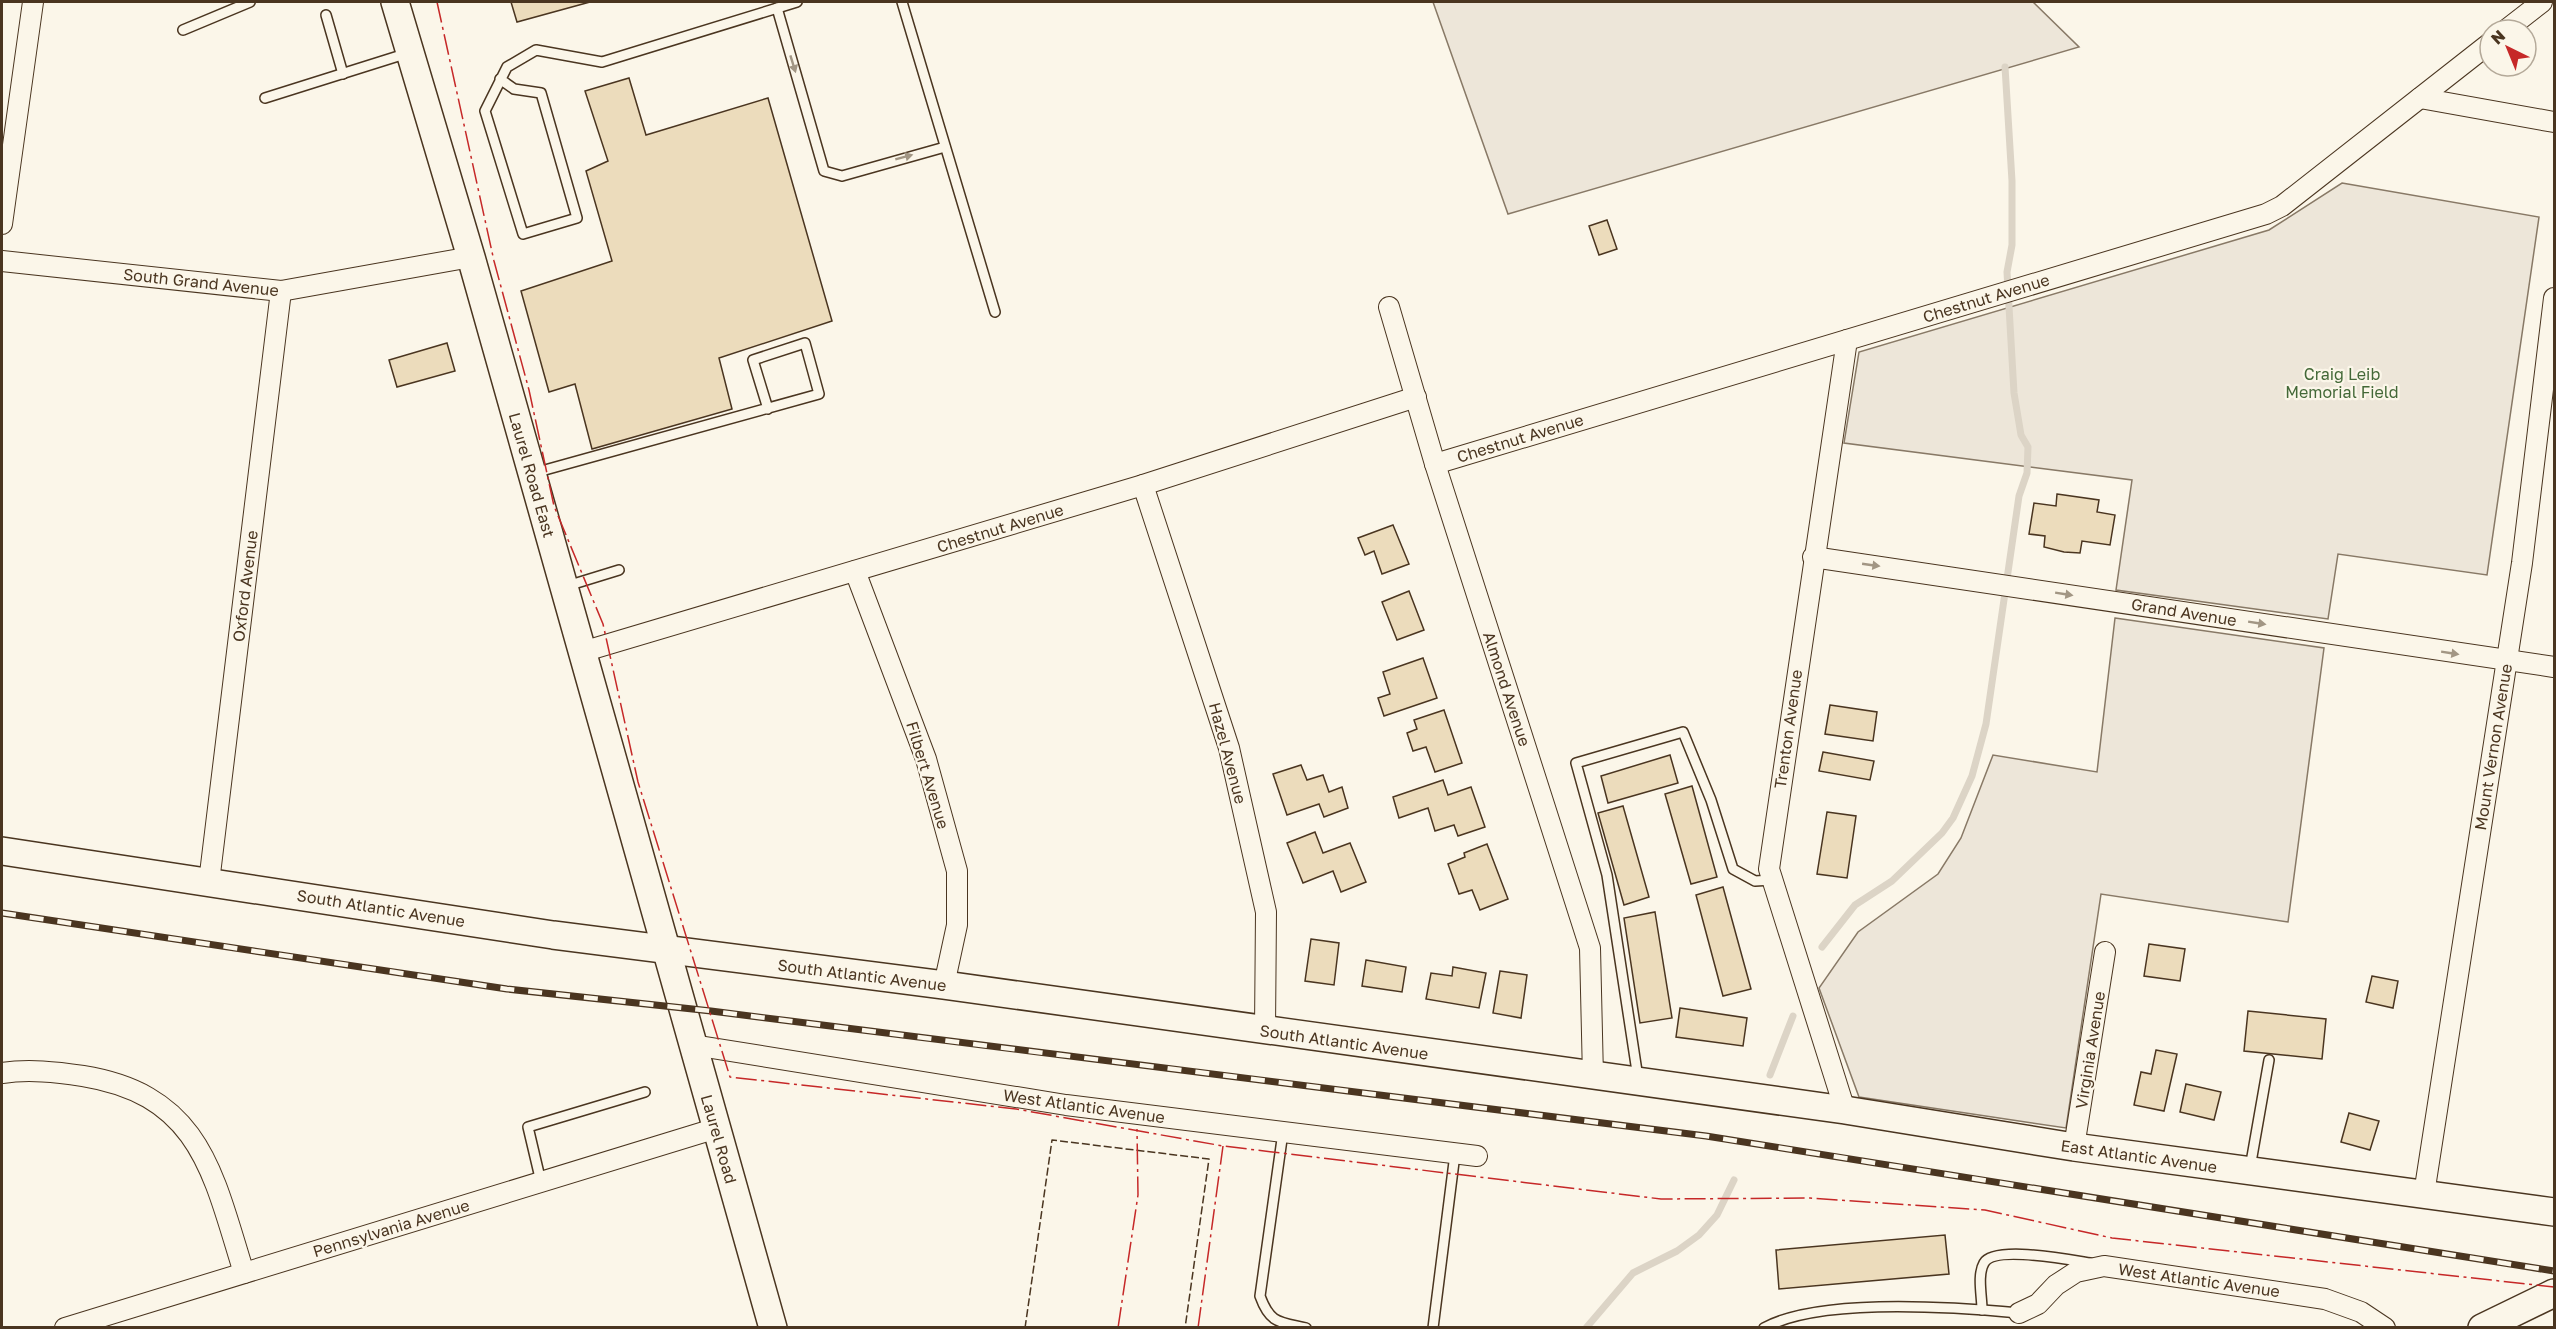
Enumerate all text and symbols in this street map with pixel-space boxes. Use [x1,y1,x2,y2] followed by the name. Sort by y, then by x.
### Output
[2478,18,2538,78] north arrow
[2486,26,2509,48] text: N
[789,55,798,73] one-way arrow
[895,152,913,161] one-way arrow
[122,264,280,300] street label: South Grand Avenue
[1920,269,2052,327] street label: Chestnut Avenue
[2285,364,2399,402] park label: Craig Leib Memorial Field
[1454,409,1586,467] street label: Chestnut Avenue
[505,410,559,540] street label: Laurel Road East
[934,499,1066,557] street label: Chestnut Avenue
[228,529,262,643] street label: Oxford Avenue
[1862,561,1881,570] one-way arrow
[2055,589,2074,598] one-way arrow
[2130,594,2238,630] street label: Grand Avenue
[2247,619,2266,628] one-way arrow
[1479,629,1535,749] street label: Almond Avenue
[2440,648,2459,657] one-way arrow
[2470,662,2516,832] street label: Mount Vernon Avenue
[1770,668,1806,790] street label: Trenton Avenue
[1205,700,1251,806] street label: Hazel Avenue
[902,719,954,831] street label: Filbert Avenue
[295,885,467,931] street label: South Atlantic Avenue
[776,955,948,995] street label: South Atlantic Avenue
[2071,990,2109,1110] street label: Virginia Avenue
[1258,1020,1430,1064] street label: South Atlantic Avenue
[1002,1085,1166,1127] street label: West Atlantic Avenue
[697,1092,741,1186] street label: Laurel Road
[2060,1135,2218,1177] street label: East Atlantic Avenue
[310,1195,472,1261] street label: Pennsylvania Avenue
[2117,1259,2281,1301] street label: West Atlantic Avenue

